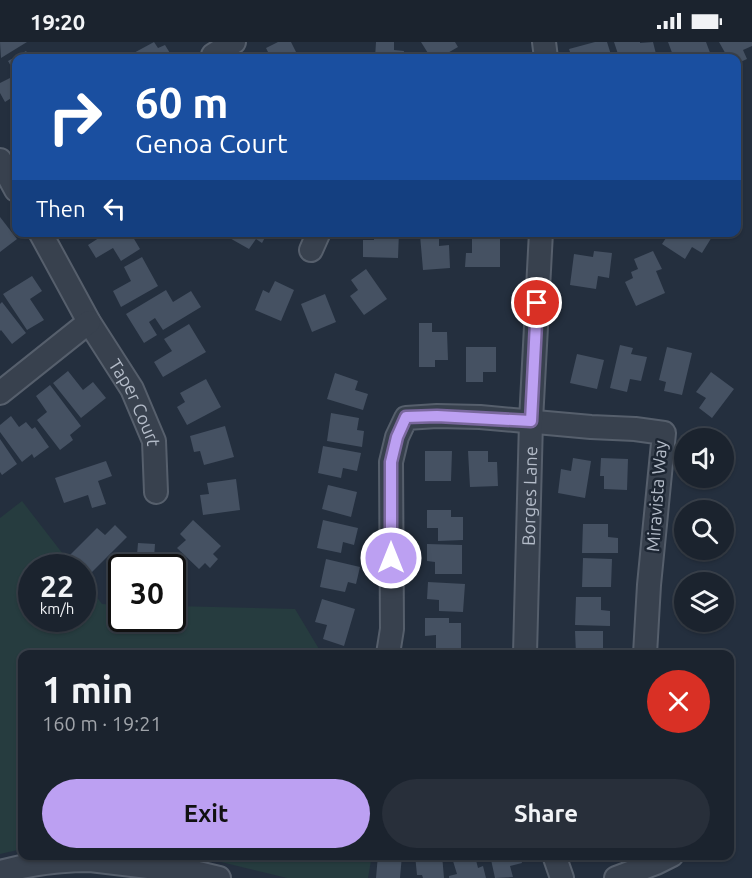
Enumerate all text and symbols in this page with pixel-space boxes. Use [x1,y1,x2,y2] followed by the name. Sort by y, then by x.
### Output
[30,9,85,34] text: 19:20
[36,78,114,156] icon: right
[135,79,229,126] text: 60 m
[135,128,288,158] text: Genoa Court
[98,192,131,225] icon: left
[36,196,86,221] text: Then
[511,277,562,328] pin
[520,286,553,319] icon: arrive
[105,355,164,447] street label: Taper Court
[674,428,734,632] map controls
[674,428,734,488] button: sound
[642,439,670,552] street label: Miravista Way
[518,446,540,546] street label: Borges Lane
[674,500,734,560] button: search
[359,526,423,590] position arrow
[108,554,186,632] speed limit sign: 30
[40,569,74,603] text: 22
[674,572,734,632] button: layers
[40,600,74,617] text: km/h
[42,669,133,710] text: 1 min
[647,670,710,733] button: close
[42,712,162,735] text: 160 m · 19:21
[42,779,370,848] button: Exit
[382,779,710,848] button: Share

